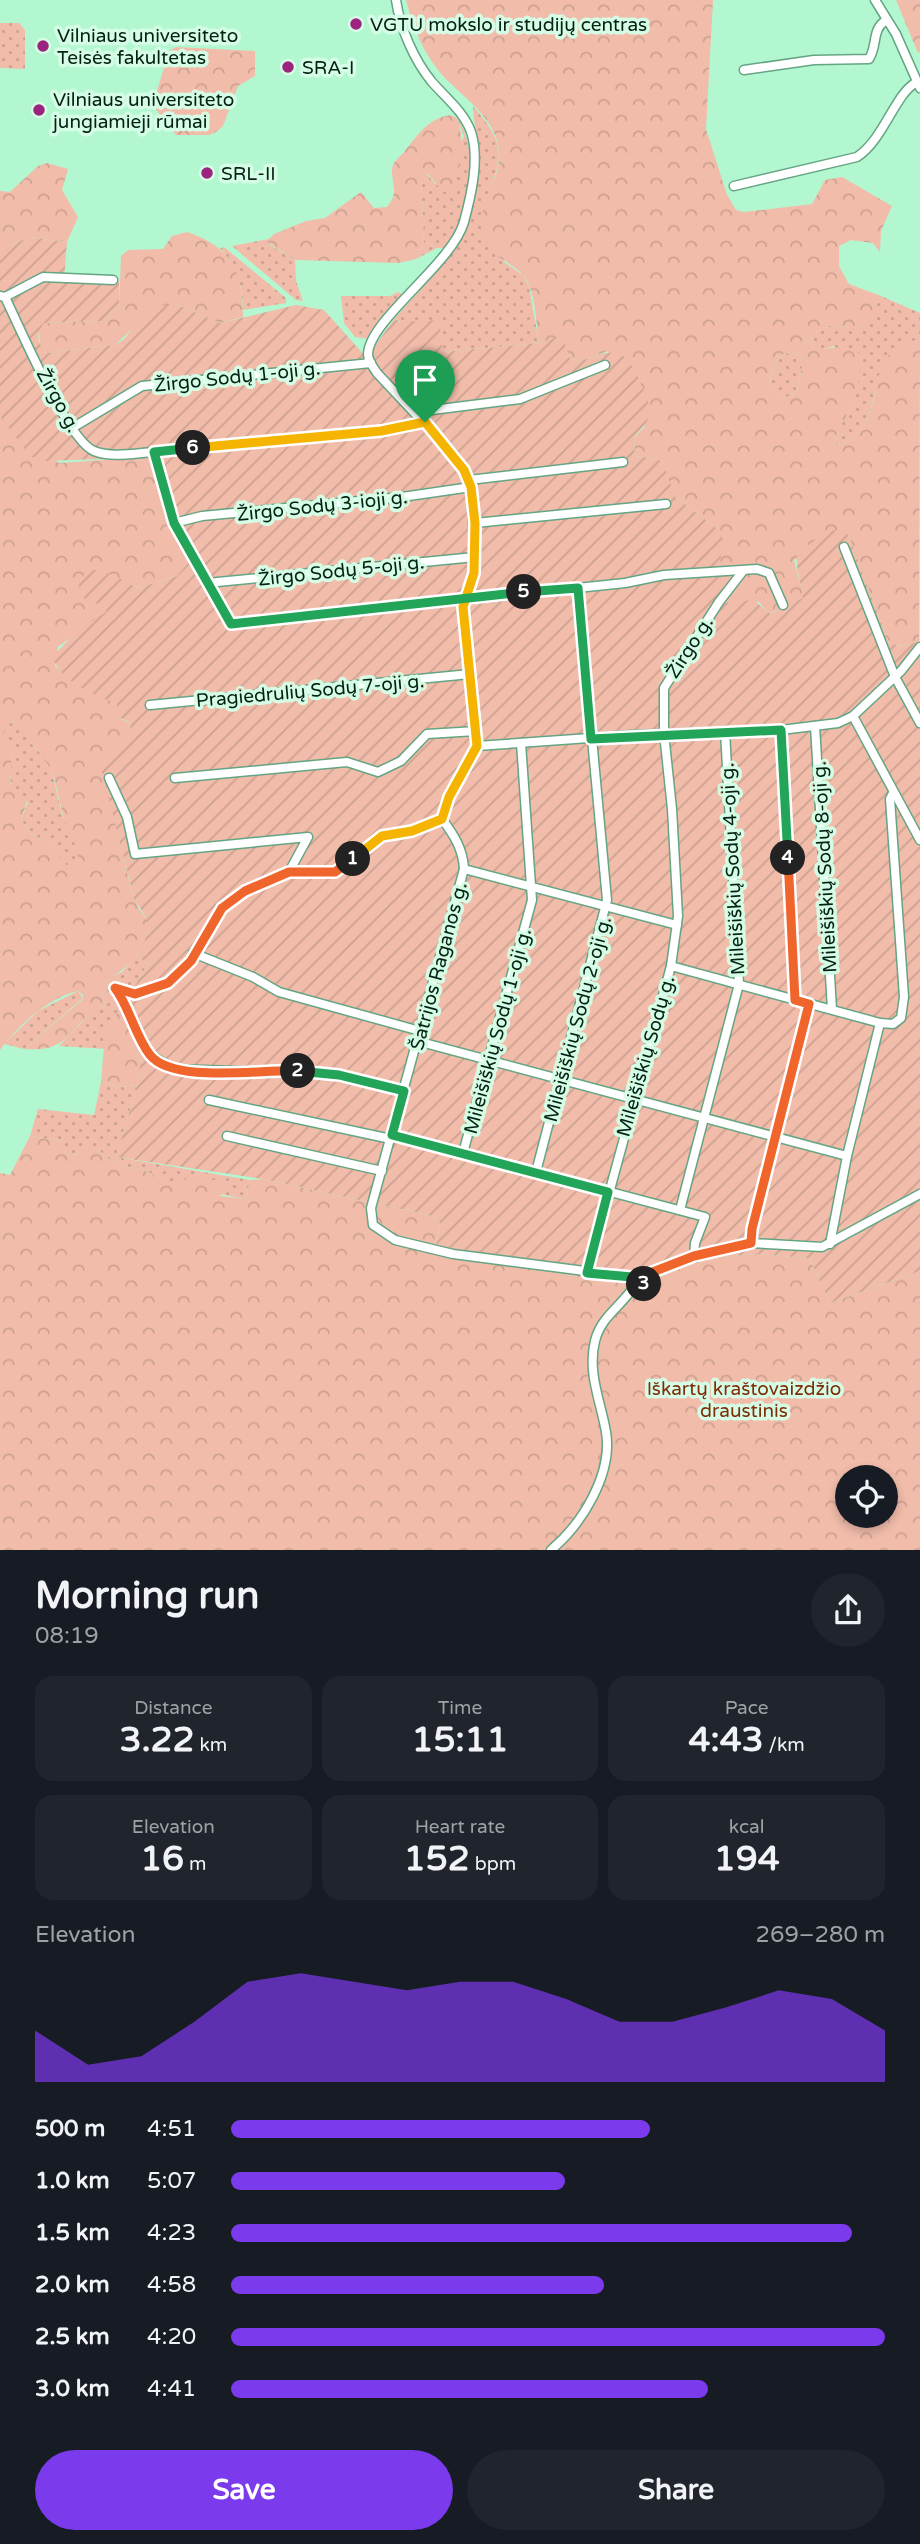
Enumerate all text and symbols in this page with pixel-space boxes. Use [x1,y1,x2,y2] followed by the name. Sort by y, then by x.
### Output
[370,14,647,36] place label: VGTU mokslo ir studijų centras
[348,16,364,32] marker: VGTU mokslo ir studijų centras
[57,25,238,69] place label: Vilniaus universiteto Teisės fakultetas
[35,38,51,54] marker: Vilniaus universiteto Teisės fakultetas
[302,57,354,79] place label: SRA-I
[280,59,296,75] marker: SRA-I
[52,89,234,133] place label: Vilniaus universiteto jungiamieji rūmai
[31,102,47,118] marker: Vilniaus universiteto jungiamieji rūmai
[221,163,276,185] place label: SRL-II
[199,165,215,181] marker: SRL-II
[395,350,455,422] pin
[153,357,321,397] street label: Žirgo Sodų 1-oji g.
[406,361,444,399] icon: arrive
[32,365,85,436] street label: Žirgo g.
[176,430,210,466] pin: 6
[187,436,198,458] text: 6
[236,486,409,526] street label: Žirgo Sodų 3-ioji g.
[257,551,425,591] street label: Žirgo Sodų 5-oji g.
[506,574,542,610] pin: 5
[518,580,529,602] text: 5
[662,613,718,683] street label: Žirgo g.
[195,670,425,712] street label: Pragiedrulių Sodų 7-oji g.
[808,760,842,973] street label: Mileišiškių Sodų 8-oji g.
[716,762,750,976] street label: Mileišiškių Sodų 4-oji g.
[770,840,806,876] pin: 4
[336,842,370,876] pin: 1
[782,846,793,868] text: 4
[347,847,358,869] text: 1
[406,880,472,1053] street label: Šatrijos Raganos g.
[540,914,616,1125] street label: Mileišiškių Sodų 2-oji g.
[460,926,536,1137] street label: Mileišiškių Sodų 1-oji g.
[612,973,679,1139] street label: Mileišiškių Sodų g.
[280,1054,316,1088] pin: 2
[292,1059,303,1081] text: 2
[626,1266,662,1302] pin: 3
[638,1272,649,1294] text: 3
[647,1378,841,1422] park label: Iškartų kraštovaizdžio draustinis
[835,1465,898,1528] map controls
[835,1465,898,1528] button: locate
[35,1573,259,1619] text: Morning run
[811,1573,885,1647] button: share
[35,1622,99,1650] text: 08:19
[134,1697,212,1719] text: Distance
[438,1697,482,1719] text: Time
[725,1697,769,1719] text: Pace
[119,1719,194,1761] text: 3.22
[411,1719,509,1761] text: 15:11
[689,1719,764,1761] text: 4:43
[194,1734,227,1756] text: km
[764,1734,805,1756] text: /km
[132,1816,215,1838] text: Elevation
[415,1816,505,1838] text: Heart rate
[729,1816,765,1838] text: kcal
[140,1838,184,1880] text: 16
[404,1838,470,1880] text: 152
[714,1838,780,1880] text: 194
[184,1853,207,1875] text: m
[470,1853,516,1875] text: bpm
[35,1921,136,1949] text: Elevation
[756,1921,885,1949] text: 269–280 m
[35,2115,105,2143] text: 500 m
[147,2115,196,2143] text: 4:51
[35,2167,110,2195] text: 1.0 km
[147,2167,196,2195] text: 5:07
[35,2219,110,2247] text: 1.5 km
[147,2219,196,2247] text: 4:23
[35,2271,110,2299] text: 2.0 km
[147,2271,196,2299] text: 4:58
[35,2323,110,2351] text: 2.5 km
[147,2323,196,2351] text: 4:20
[35,2375,110,2403] text: 3.0 km
[147,2375,196,2403] text: 4:41
[35,2450,453,2530] button: Save
[467,2450,885,2530] button: Share

